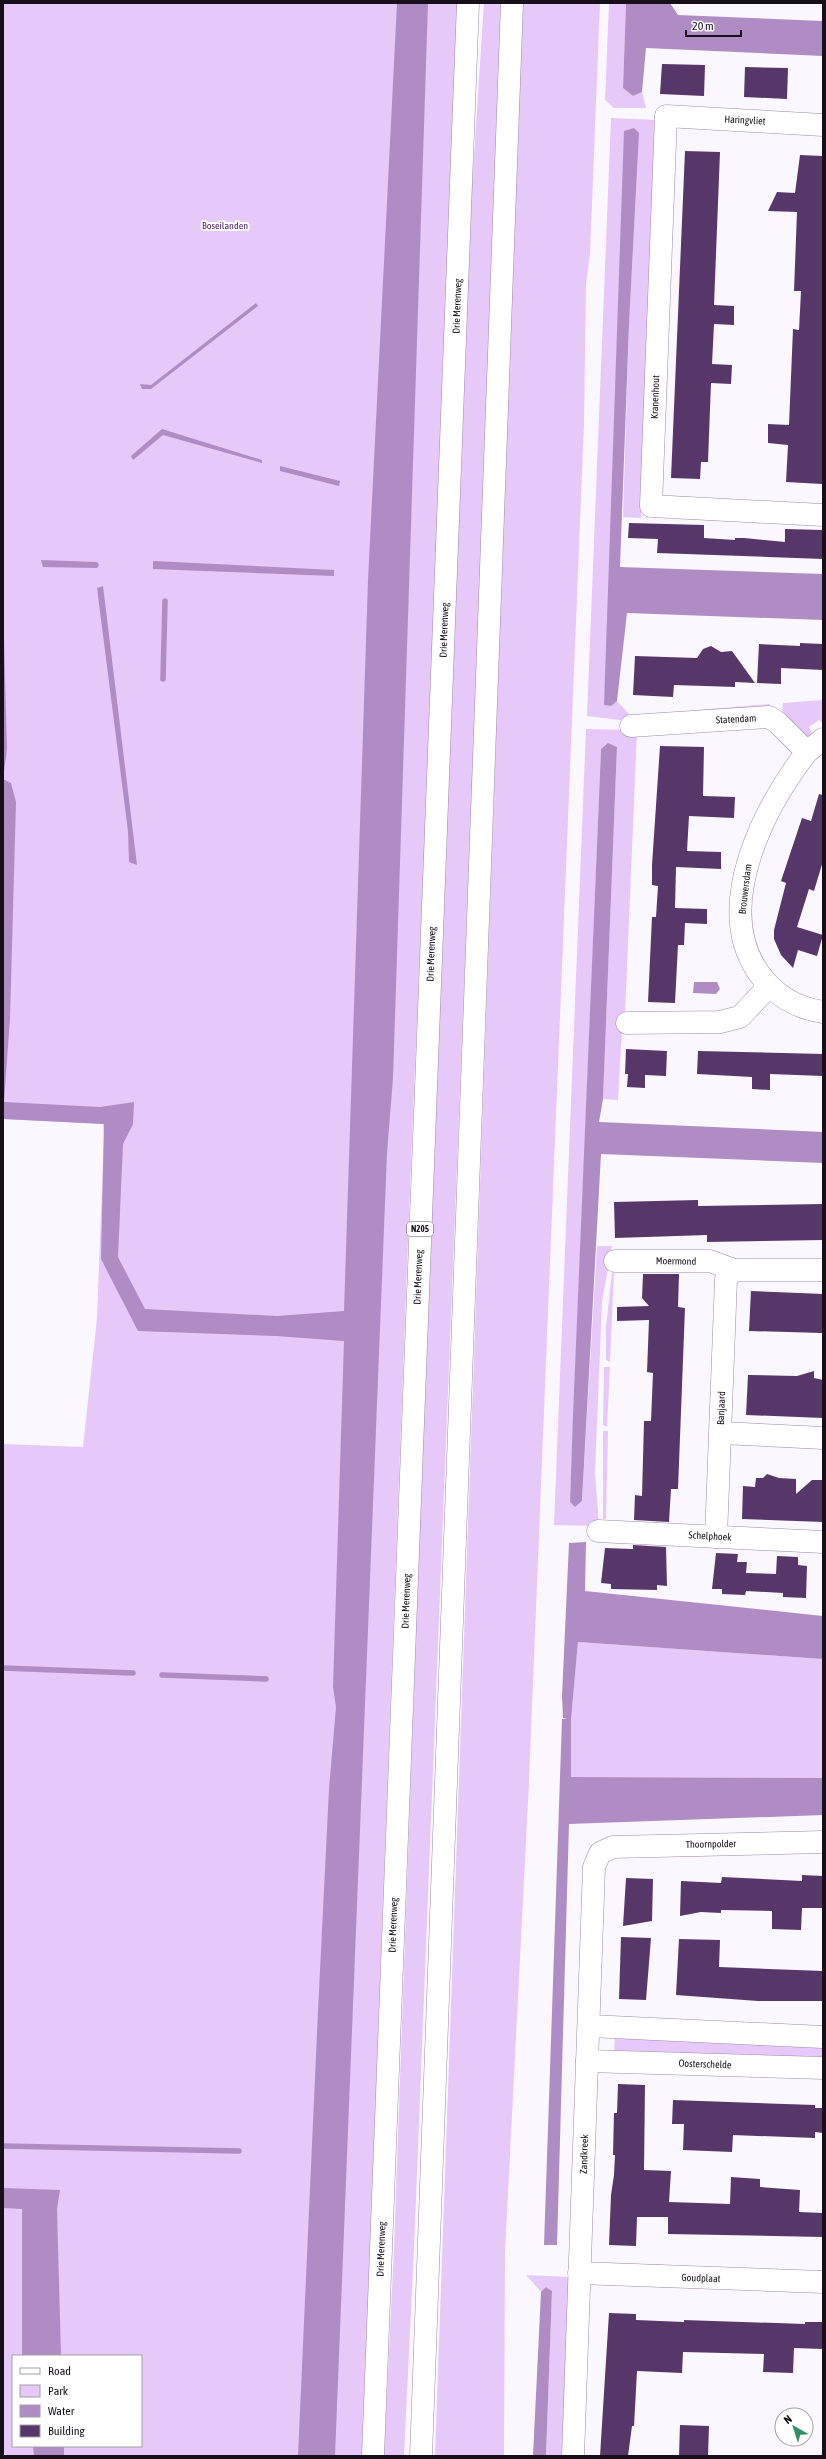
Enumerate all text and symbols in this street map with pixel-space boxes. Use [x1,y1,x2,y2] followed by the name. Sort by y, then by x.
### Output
[686,12,741,38] scale bar
[692,19,714,33] text: 20 m
[724,113,766,127] street label: Haringvliet
[202,220,248,231] park label: Boseilanden
[451,278,463,334] street label: Drie Merenweg
[649,375,661,419] street label: Kranenhout
[438,602,450,658] street label: Drie Merenweg
[715,712,757,726] street label: Statendam
[736,863,754,915] street label: Brouwersdam
[425,926,437,982] street label: Drie Merenweg
[407,1222,433,1236] road number: N205
[412,1249,424,1305] street label: Drie Merenweg
[656,1255,697,1267] street label: Moermond
[715,1391,727,1425] street label: Banjaard
[688,1529,732,1543] street label: Schelphoek
[400,1573,412,1629] street label: Drie Merenweg
[686,1838,737,1850] street label: Thoornpolder
[387,1897,399,1953] street label: Drie Merenweg
[678,2058,732,2070] street label: Oosterschelde
[578,2133,590,2174] street label: Zandkreek
[375,2221,387,2277] street label: Drie Merenweg
[681,2272,721,2284] street label: Goudplaat
[12,2355,142,2447] legend
[48,2364,71,2378] text: Road
[48,2384,69,2398] text: Park
[48,2404,75,2418] text: Water
[774,2407,814,2447] north arrow
[781,2413,794,2426] text: N
[48,2424,86,2438] text: Building

